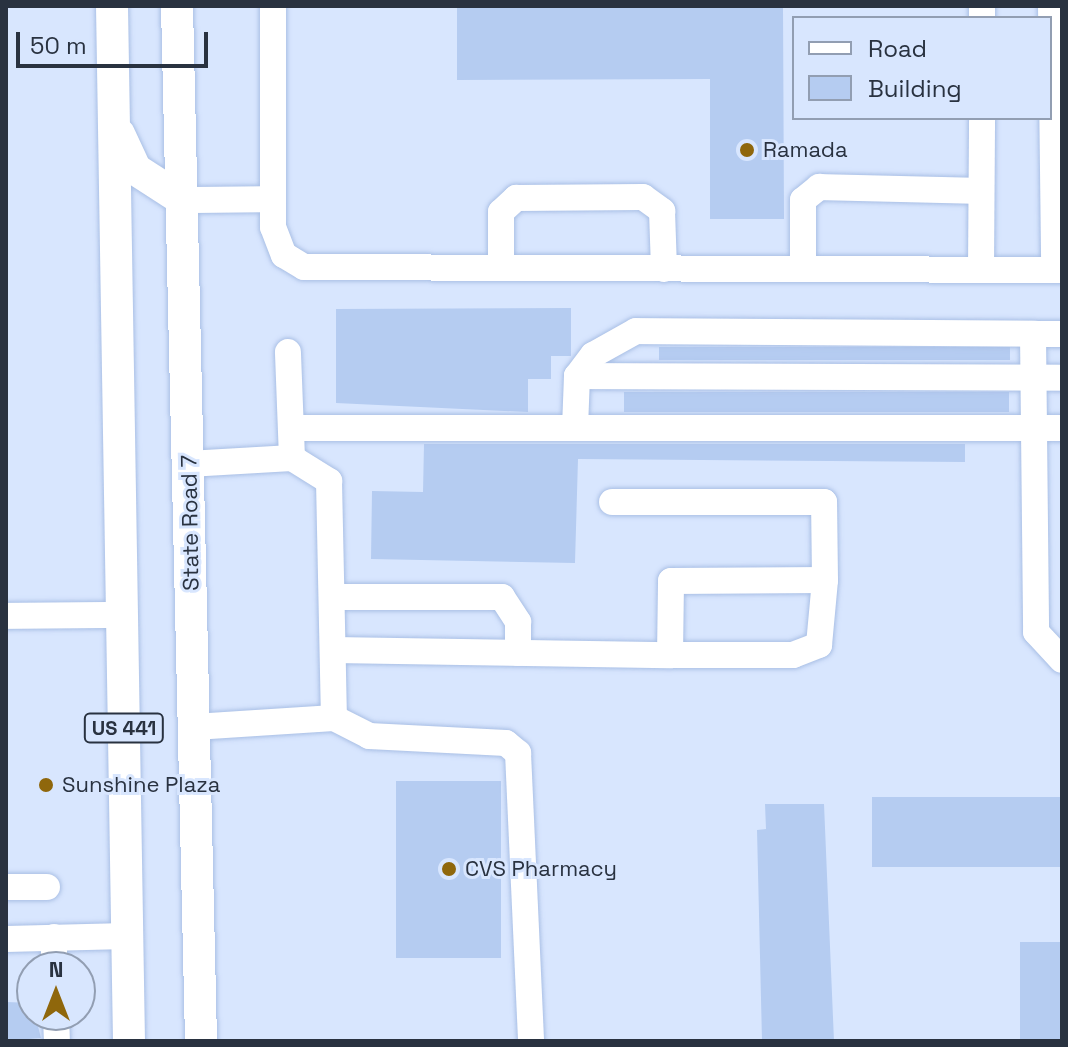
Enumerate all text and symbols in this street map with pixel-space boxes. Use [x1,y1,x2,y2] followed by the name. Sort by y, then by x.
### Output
[20,16,212,66] scale bar
[792,16,1052,120] legend
[30,30,87,61] text: 50 m
[868,33,927,64] text: Road
[868,73,962,104] text: Building
[763,137,848,163] place label: Ramada
[738,141,756,159] marker: Ramada
[176,455,204,591] street label: State Road 7
[82,712,166,744] road number: US 441
[62,772,220,798] place label: Sunshine Plaza
[37,776,55,794] marker: Sunshine Plaza
[465,856,617,882] place label: CVS Pharmacy
[440,860,458,878] marker: CVS Pharmacy
[16,951,96,1031] north arrow
[49,955,63,983] text: N

